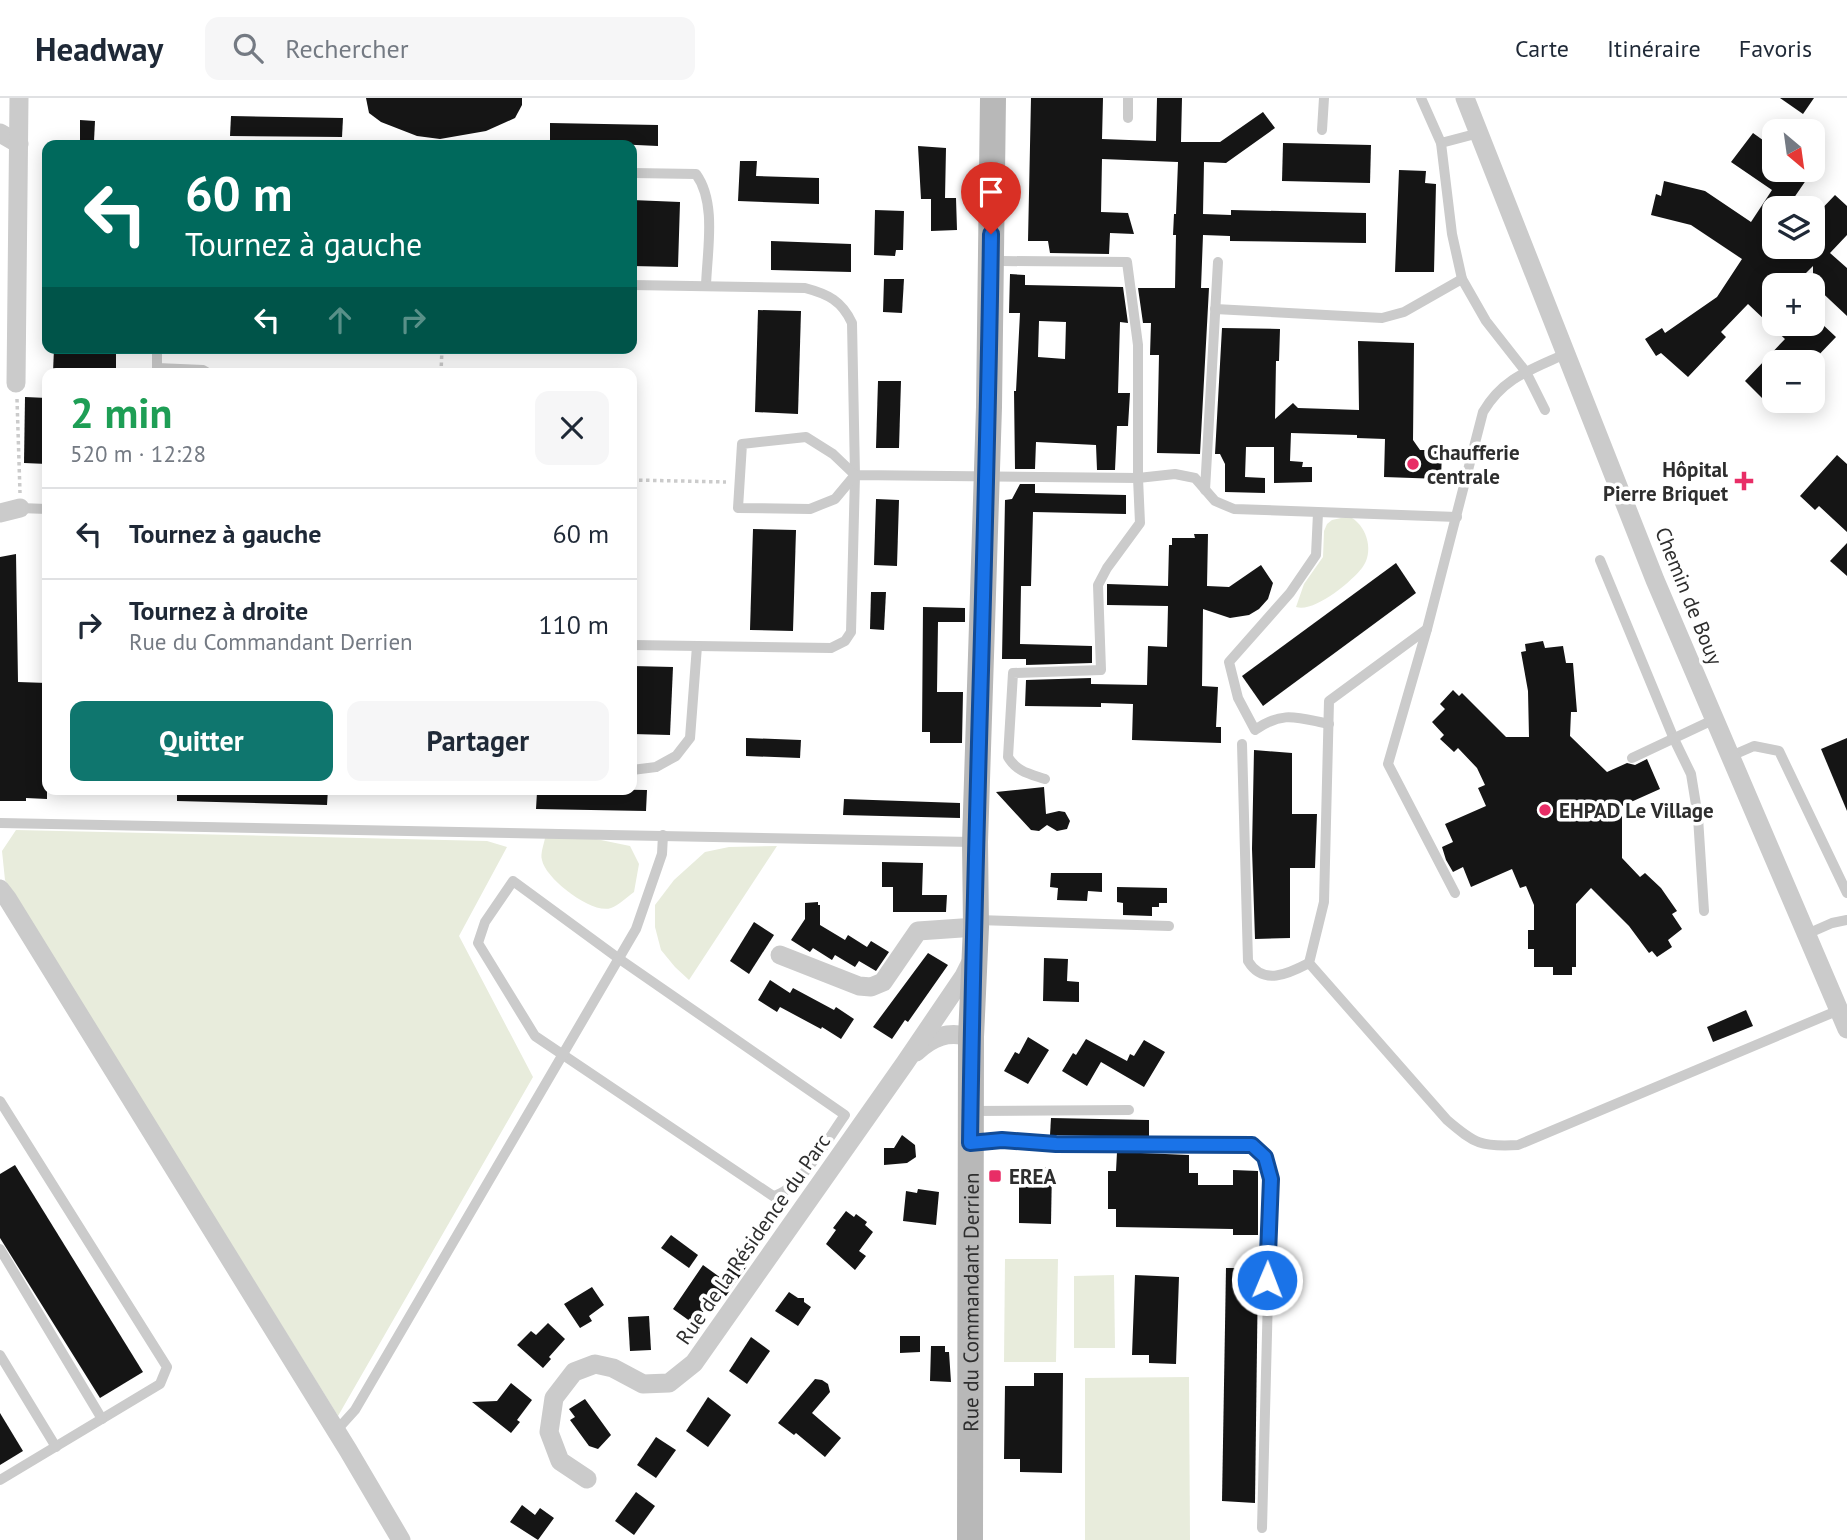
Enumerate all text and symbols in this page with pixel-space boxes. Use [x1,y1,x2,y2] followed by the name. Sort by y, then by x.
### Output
[205,17,695,80] search box
[35,27,163,70] text: Headway
[229,29,267,67] icon: search
[285,32,408,65] text: Rechercher
[1515,33,1569,64] text: Carte
[1607,33,1701,64] text: Itinéraire
[1739,33,1812,64] text: Favoris
[1762,119,1825,182] north arrow
[1762,119,1825,413] map controls
[185,161,292,225] text: 60 m
[961,162,1021,234] pin
[70,168,161,259] icon: left
[972,173,1010,211] icon: arrive
[1762,196,1825,259] button: layers
[185,223,422,265] text: Tournez à gauche
[1762,273,1825,336] button: +
[248,301,286,339] icon: left
[321,301,359,339] icon: ahead
[394,301,432,339] icon: right
[1762,350,1825,413] button: −
[70,385,172,440] text: 2 min
[535,391,609,465] button: close
[70,439,206,468] text: 520 m · 12:28
[1427,439,1520,490] place label: Chaufferie centrale
[1405,456,1421,472] marker: Chaufferie centrale
[1603,456,1729,507] place label: Hôpital Pierre Briquet
[1734,471,1754,491] marker: Hôpital Pierre Briquet
[70,515,108,553] icon: left
[129,517,321,550] text: Tournez à gauche
[553,517,609,550] text: 60 m
[1649,523,1729,669] street label: Chemin de Bouy
[129,594,308,627] text: Tournez à droite
[70,606,108,644] icon: right
[538,608,609,641] text: 110 m
[129,627,413,656] text: Rue du Commandant Derrien
[70,701,333,781] button: Quitter
[347,701,609,781] button: Partager
[1559,797,1714,824] place label: EHPAD Le Village
[1537,802,1553,818] marker: EHPAD Le Village
[670,1128,836,1350] street label: Rue de la Résidence du Parc
[1009,1163,1057,1190] place label: EREA
[987,1168,1003,1184] marker: EREA
[957,1172,984,1432] street label: Rue du Commandant Derrien
[1230,1243,1304,1317] position arrow

